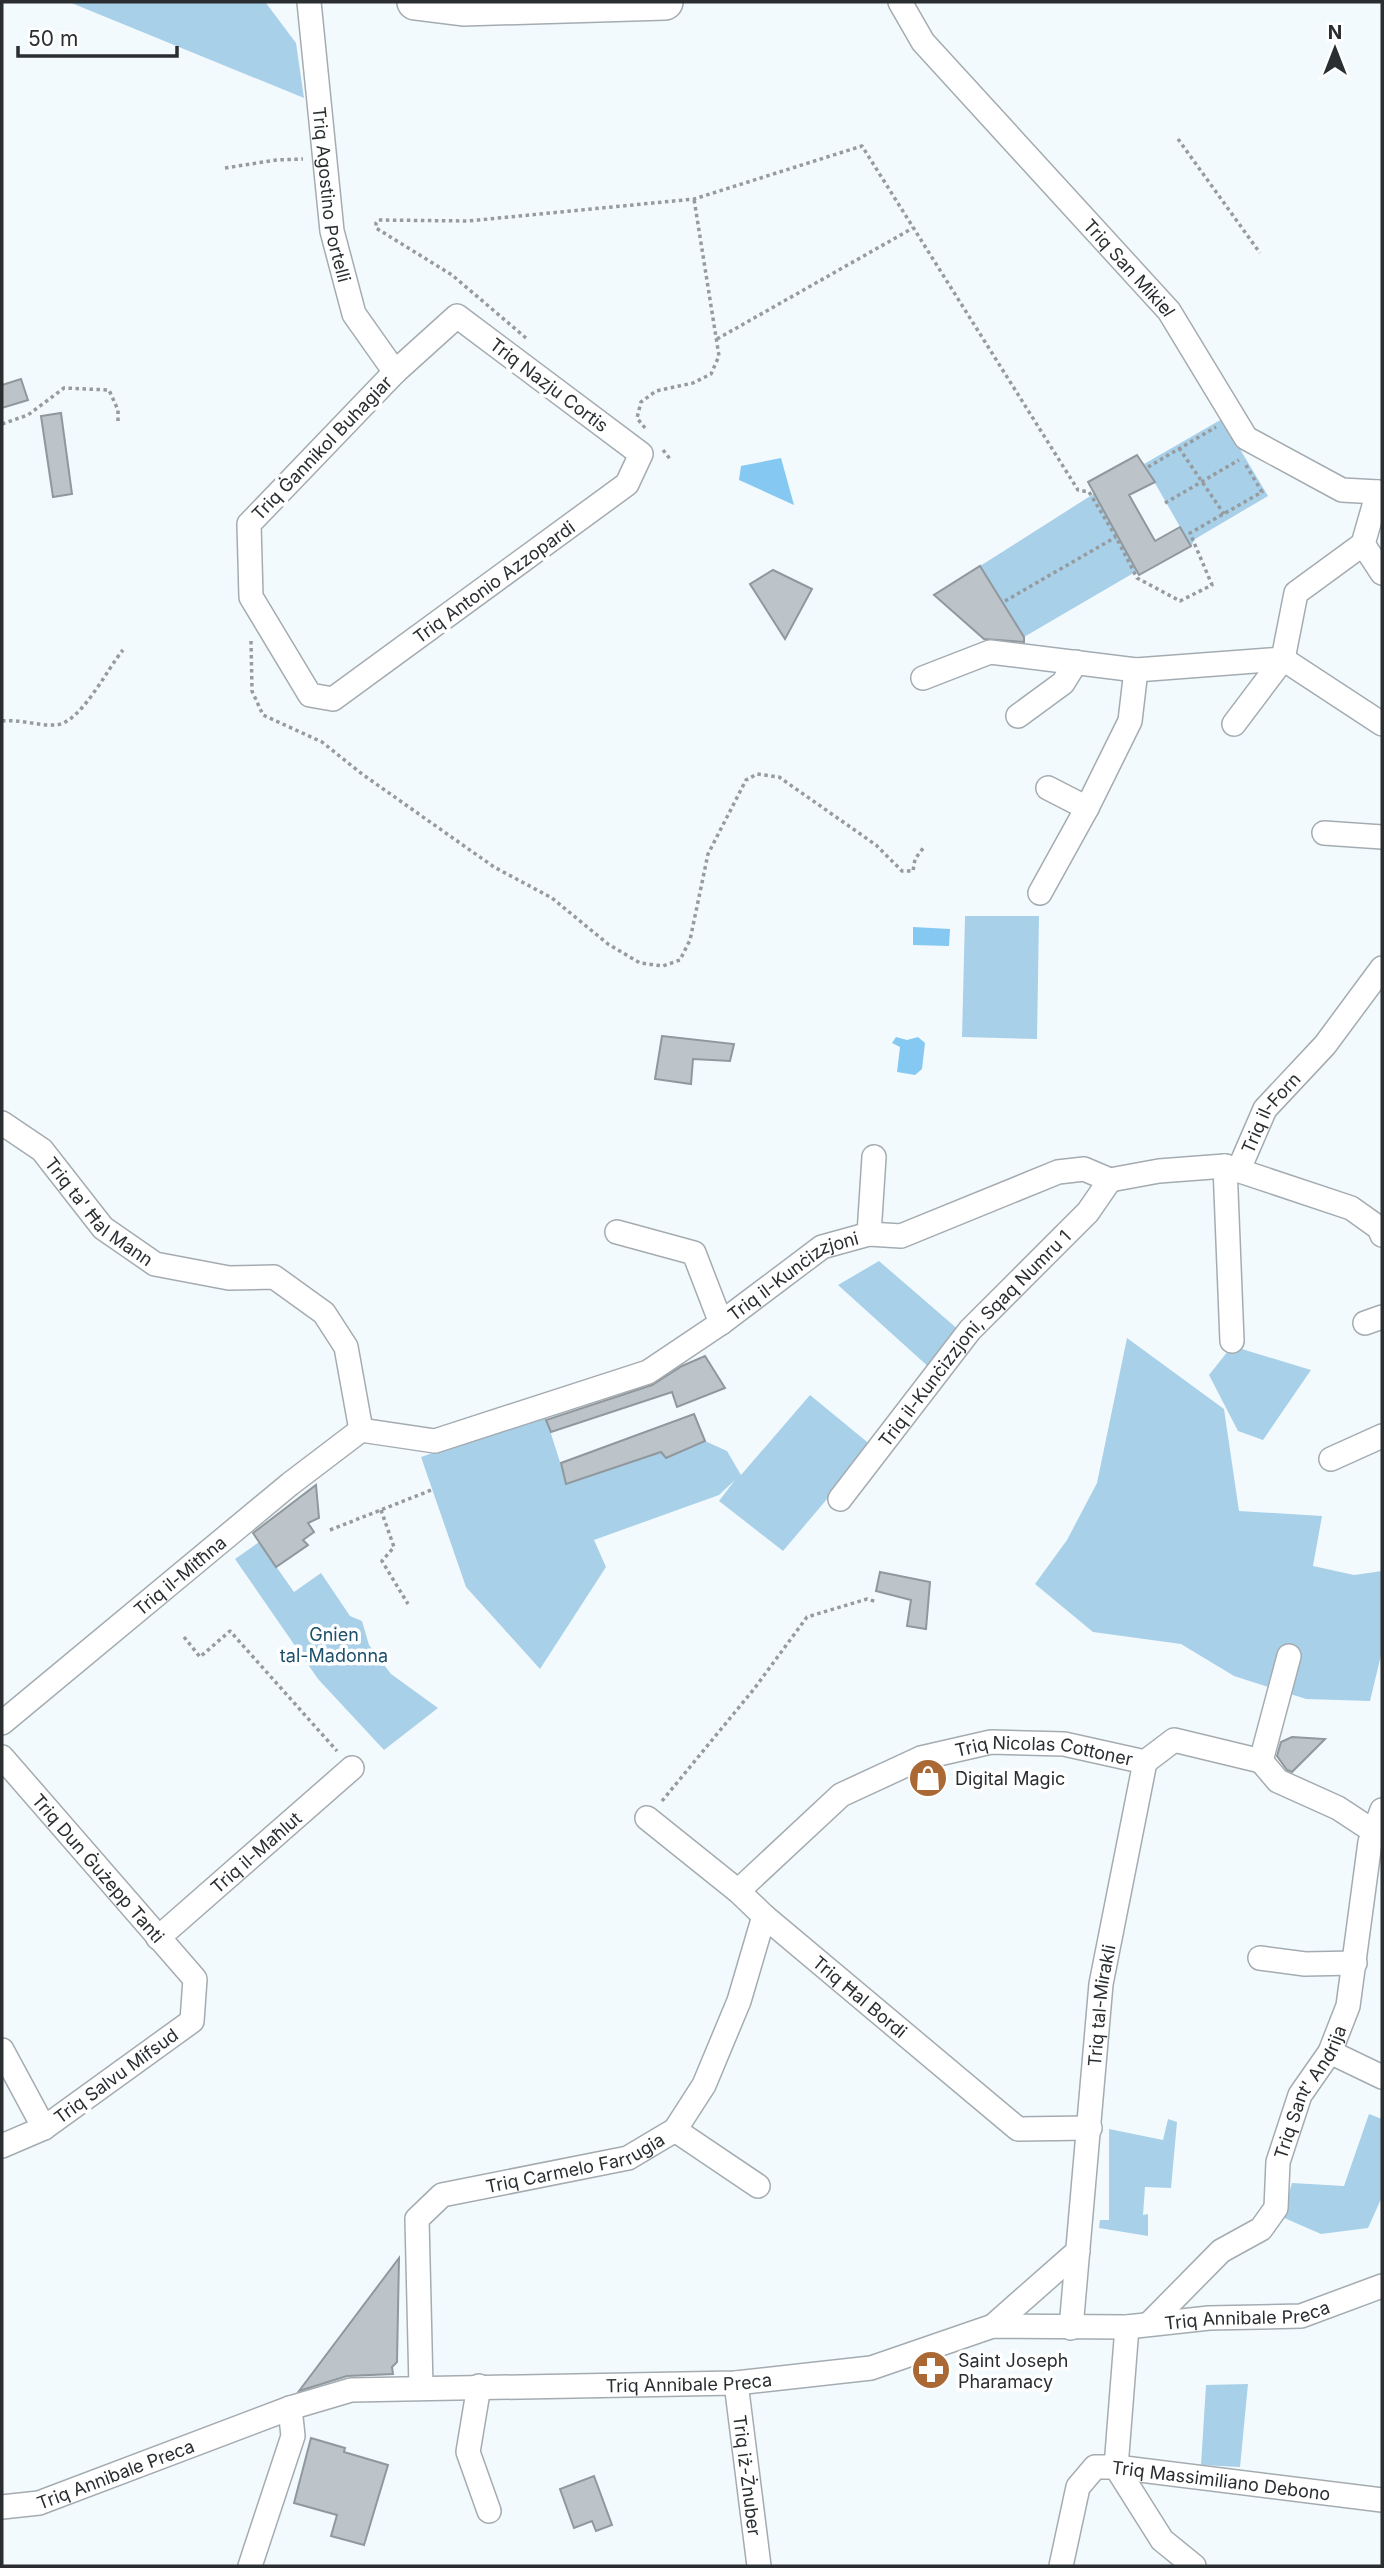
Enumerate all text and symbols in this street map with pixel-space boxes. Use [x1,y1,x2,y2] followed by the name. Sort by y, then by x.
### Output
[18,14,177,58] scale bar
[1300,14,1370,84] north arrow
[1328,21,1342,44] text: N
[28,26,78,51] text: 50 m
[309,106,356,284] street label: Triq Agostino Portelli
[1079,214,1180,320] street label: Triq San Mikiel
[486,334,612,436] street label: Triq Nazju Cortis
[247,371,397,525] street label: Triq Ġannikol Buhagiar
[409,516,579,648] street label: Triq Antonio Azzopardi
[1237,1068,1304,1156] street label: Triq il-Forn
[41,1153,157,1270] street label: Triq ta' Ħal Mann
[874,1225,1075,1451] street label: Triq il-Kunċizzjoni, Sqaq Numru 1
[724,1227,861,1325] street label: Triq il-Kunċizzjoni
[130,1531,230,1620] street label: Triq il-Mitħna
[280,1624,388,1666] park label: Gnien tal-Madonna
[953,1731,1135,1770] street label: Triq Nicolas Cottoner
[907,1757,949,1799] shop icon: Digital Magic
[955,1768,1065,1789] place label: Digital Magic
[28,1789,169,1947] street label: Triq Dun Ġużepp Tanti
[206,1807,305,1897] street label: Triq il-Maħlut
[1083,1943,1119,2067] street label: Triq tal-Mirakli
[809,1951,911,2042] street label: Triq Ħal Bordi
[1269,2022,1350,2161] street label: Triq Sant' Andrija
[50,2024,182,2128] street label: Triq Salvu Mifsud
[484,2128,668,2197] street label: Triq Carmelo Farrugia
[1163,2296,1332,2333] street label: Triq Annibale Preca
[910,2349,952,2391] pharmacy icon: Saint Joseph Pharamacy
[958,2350,1068,2392] place label: Saint Joseph Pharamacy
[605,2369,773,2396] street label: Triq Annibale Preca
[730,2414,766,2537] street label: Triq iż-Żnuber
[34,2435,197,2513] street label: Triq Annibale Preca
[1111,2456,1332,2504] street label: Triq Massimiliano Debono

